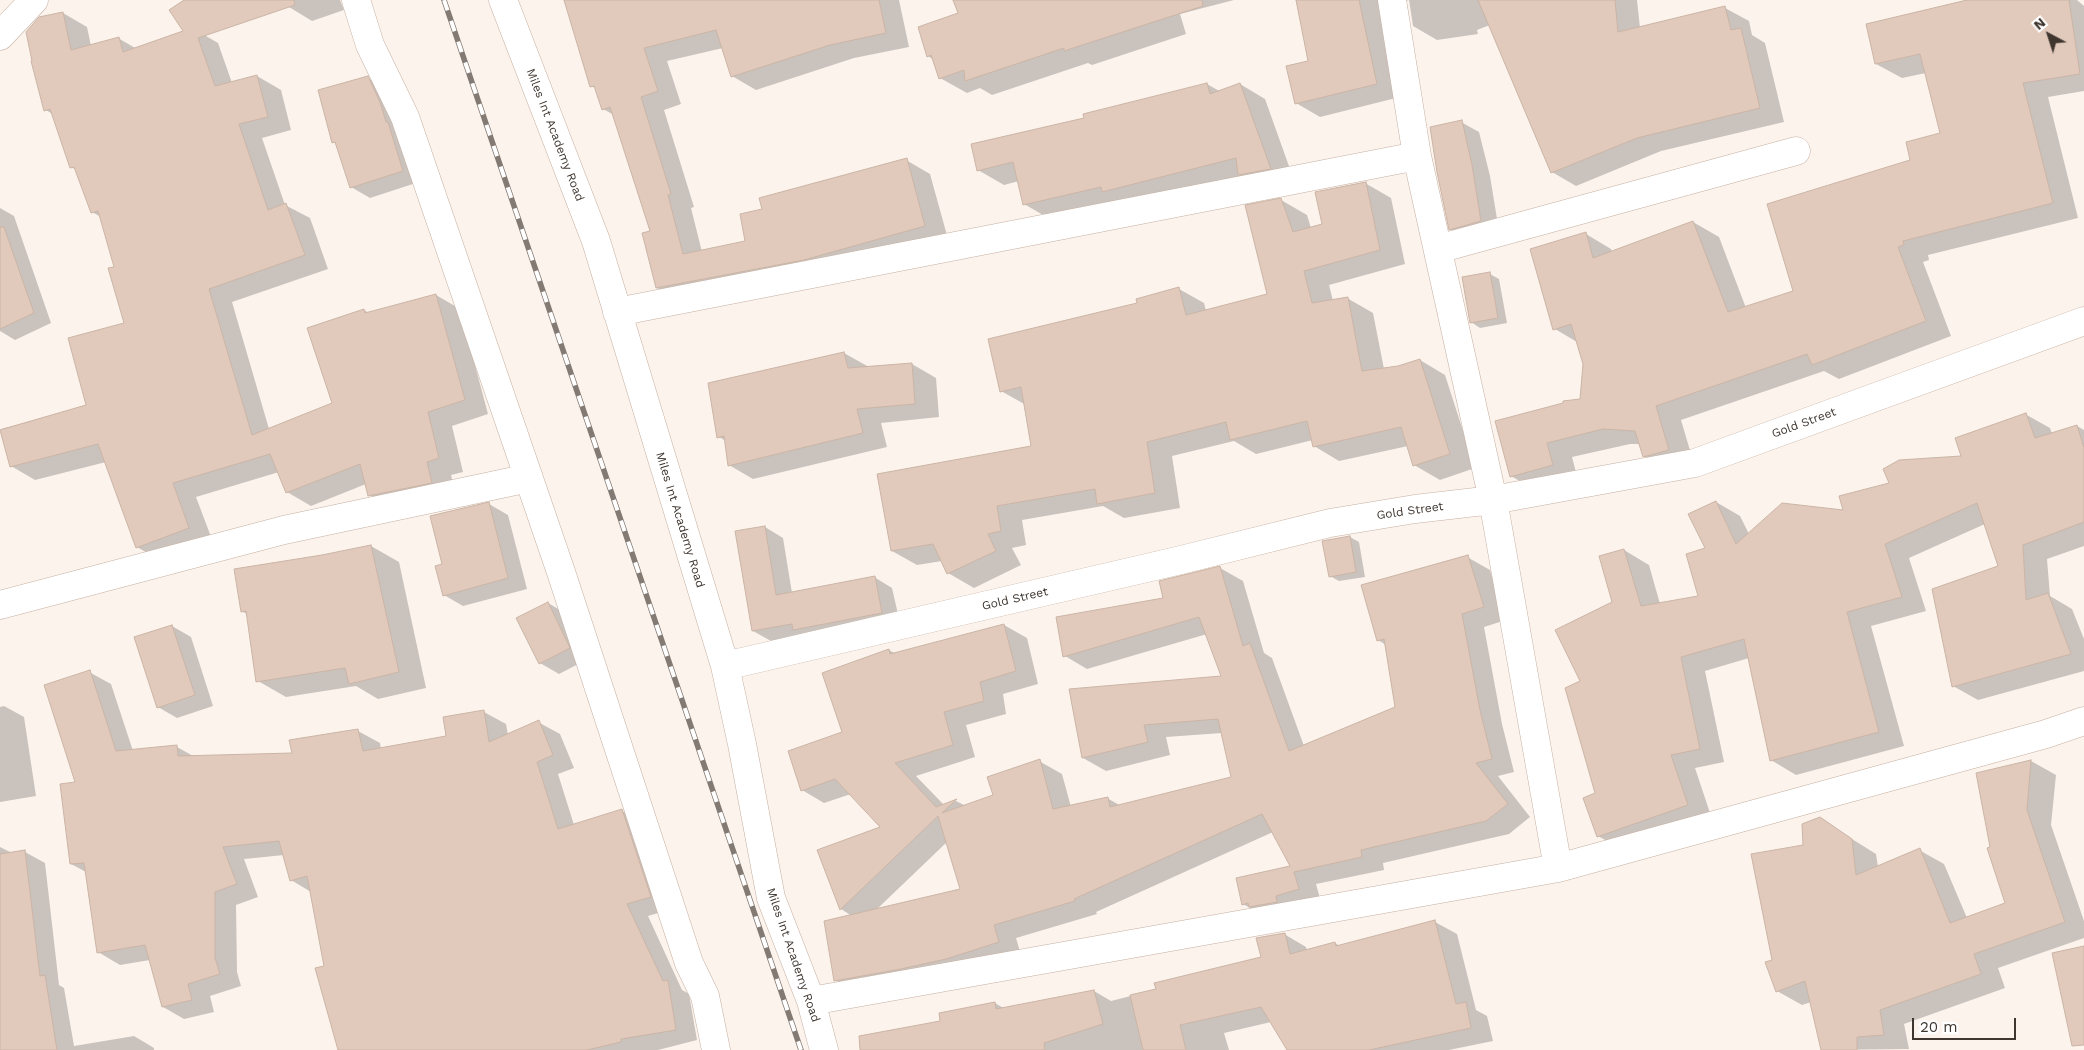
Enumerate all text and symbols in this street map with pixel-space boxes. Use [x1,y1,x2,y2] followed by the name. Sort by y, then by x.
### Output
[2024,10,2074,60] north arrow
[2030,14,2048,33] text: N
[523,67,587,203] street label: Miles Int Academy Road
[1770,405,1838,441] street label: Gold Street
[652,450,708,590] street label: Miles Int Academy Road
[1376,499,1444,523] street label: Gold Street
[981,584,1049,614] street label: Gold Street
[763,886,823,1024] street label: Miles Int Academy Road
[1914,1008,2018,1040] scale bar
[1920,1018,1958,1036] text: 20 m

